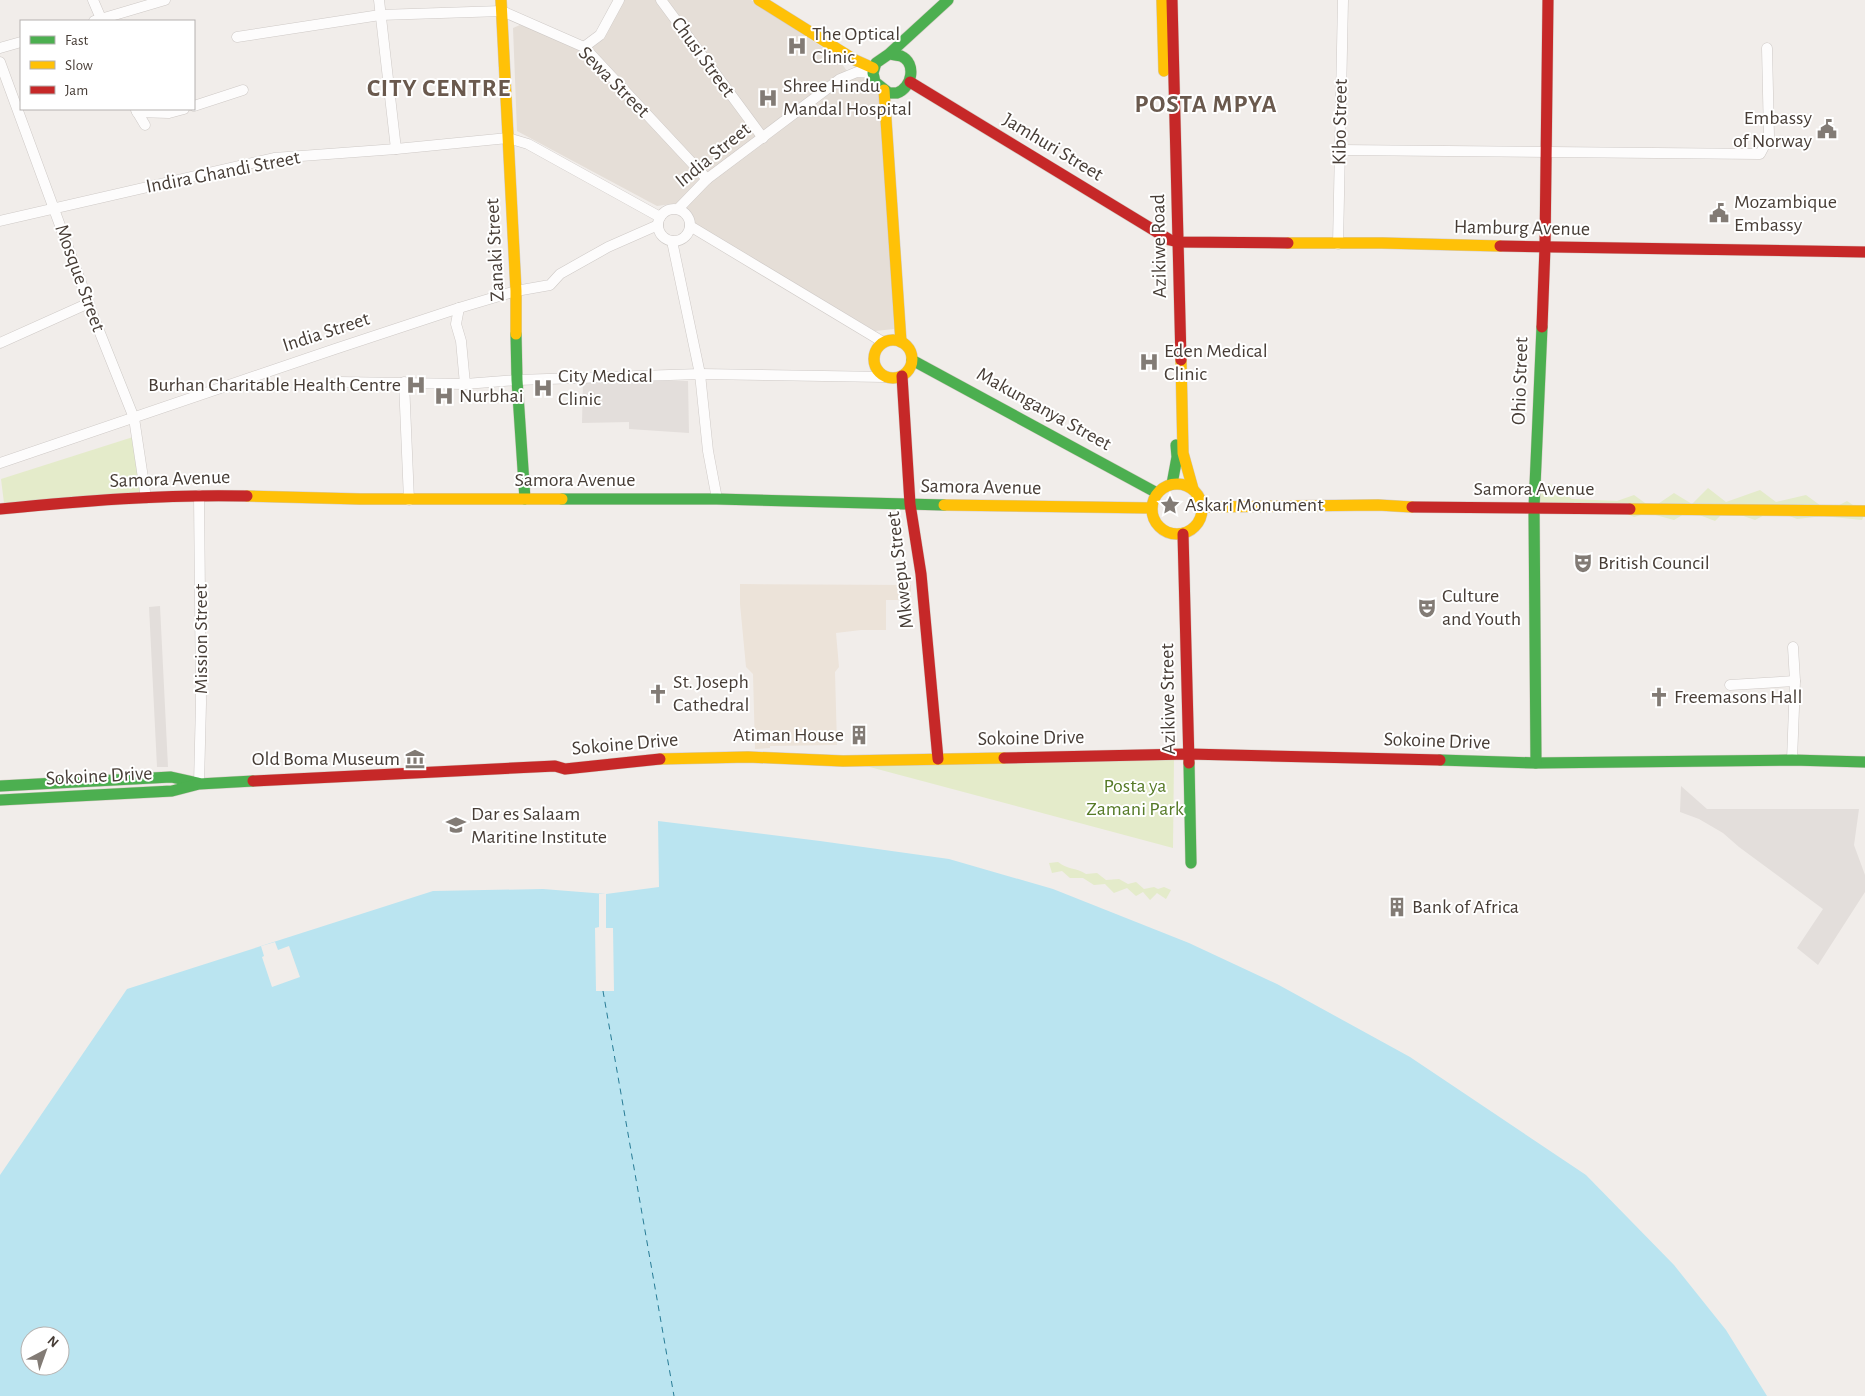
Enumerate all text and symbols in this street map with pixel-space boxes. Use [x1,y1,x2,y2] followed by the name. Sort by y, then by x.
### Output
[667,13,739,101] street label: Chusi Street
[20,20,195,110] legend
[812,24,900,67] place label: The Optical Clinic
[65,33,89,48] text: Fast
[786,35,808,57] hospital icon: The Optical Clinic
[575,43,654,122] street label: Sewa Street
[65,58,93,73] text: Slow
[367,76,511,101] district label: CITY CENTRE
[783,76,912,119] place label: Shree Hindu Mandal Hospital
[1329,78,1351,165] street label: Kibo Street
[65,83,88,98] text: Jam
[757,87,779,109] hospital icon: Shree Hindu Mandal Hospital
[1134,92,1278,117] district label: POSTA MPYA
[1733,108,1812,151] place label: Embassy of Norway
[999,109,1107,185] street label: Jamhuri Street
[672,118,755,191] street label: India Street
[1816,118,1838,140] public building icon: Embassy of Norway
[144,147,302,197] street label: Indira Ghandi Street
[1734,192,1837,235] place label: Mozambique Embassy
[1148,194,1170,298] street label: Azikiwe Road
[482,197,508,302] street label: Zanaki Street
[1708,202,1730,224] public building icon: Mozambique Embassy
[1454,217,1590,239] street label: Hamburg Avenue
[51,222,109,335] street label: Mosque Street
[280,308,373,355] street label: India Street
[1508,336,1532,425] street label: Ohio Street
[1164,341,1268,384] place label: Eden Medical Clinic
[1138,351,1160,373] hospital icon: Eden Medical Clinic
[973,364,1115,455] street label: Makunganya Street
[558,366,653,409] place label: City Medical Clinic
[405,374,427,396] hospital icon: Burhan Charitable Health Centre
[148,375,401,395] place label: Burhan Charitable Health Centre
[532,377,554,399] hospital icon: City Medical Clinic
[433,385,455,407] hospital icon: Nurbhai
[459,386,524,406] place label: Nurbhai
[109,467,231,491] street label: Samora Avenue
[515,470,635,490] street label: Samora Avenue
[920,476,1042,498] street label: Samora Avenue
[1474,479,1594,499] street label: Samora Avenue
[1159,494,1181,516] place icon: Askari Monument
[1185,495,1324,515] place label: Askari Monument
[883,510,917,630] street label: Mkwepu Street
[1572,552,1594,574] theatre icon: British Council
[1598,553,1710,573] place label: British Council
[191,583,211,694] street label: Mission Street
[1442,586,1521,629] place label: Culture and Youth
[1416,597,1438,619] theatre icon: Culture and Youth
[1157,643,1179,755] street label: Azikiwe Street
[673,672,749,715] place label: St. Joseph Cathedral
[647,683,669,705] church icon: St. Joseph Cathedral
[1648,686,1670,708] church icon: Freemasons Hall
[1674,687,1803,707] place label: Freemasons Hall
[848,724,870,746] building icon: Atiman House
[733,725,844,745] place label: Atiman House
[977,727,1085,749] street label: Sokoine Drive
[571,729,679,759] street label: Sokoine Drive
[1383,729,1491,753] street label: Sokoine Drive
[404,748,426,770] museum icon: Old Boma Museum
[252,749,400,769] place label: Old Boma Museum
[45,763,153,789] street label: Sokoine Drive
[1086,776,1184,819] park label: Posta ya Zamani Park
[471,804,607,847] place label: Dar es Salaam Maritine Institute
[445,814,467,836] school or university icon: Dar es Salaam Maritine Institute
[1386,896,1408,918] building icon: Bank of Africa
[1412,897,1519,917] place label: Bank of Africa
[20,1326,70,1376] north arrow
[45,1333,61,1350] text: N

